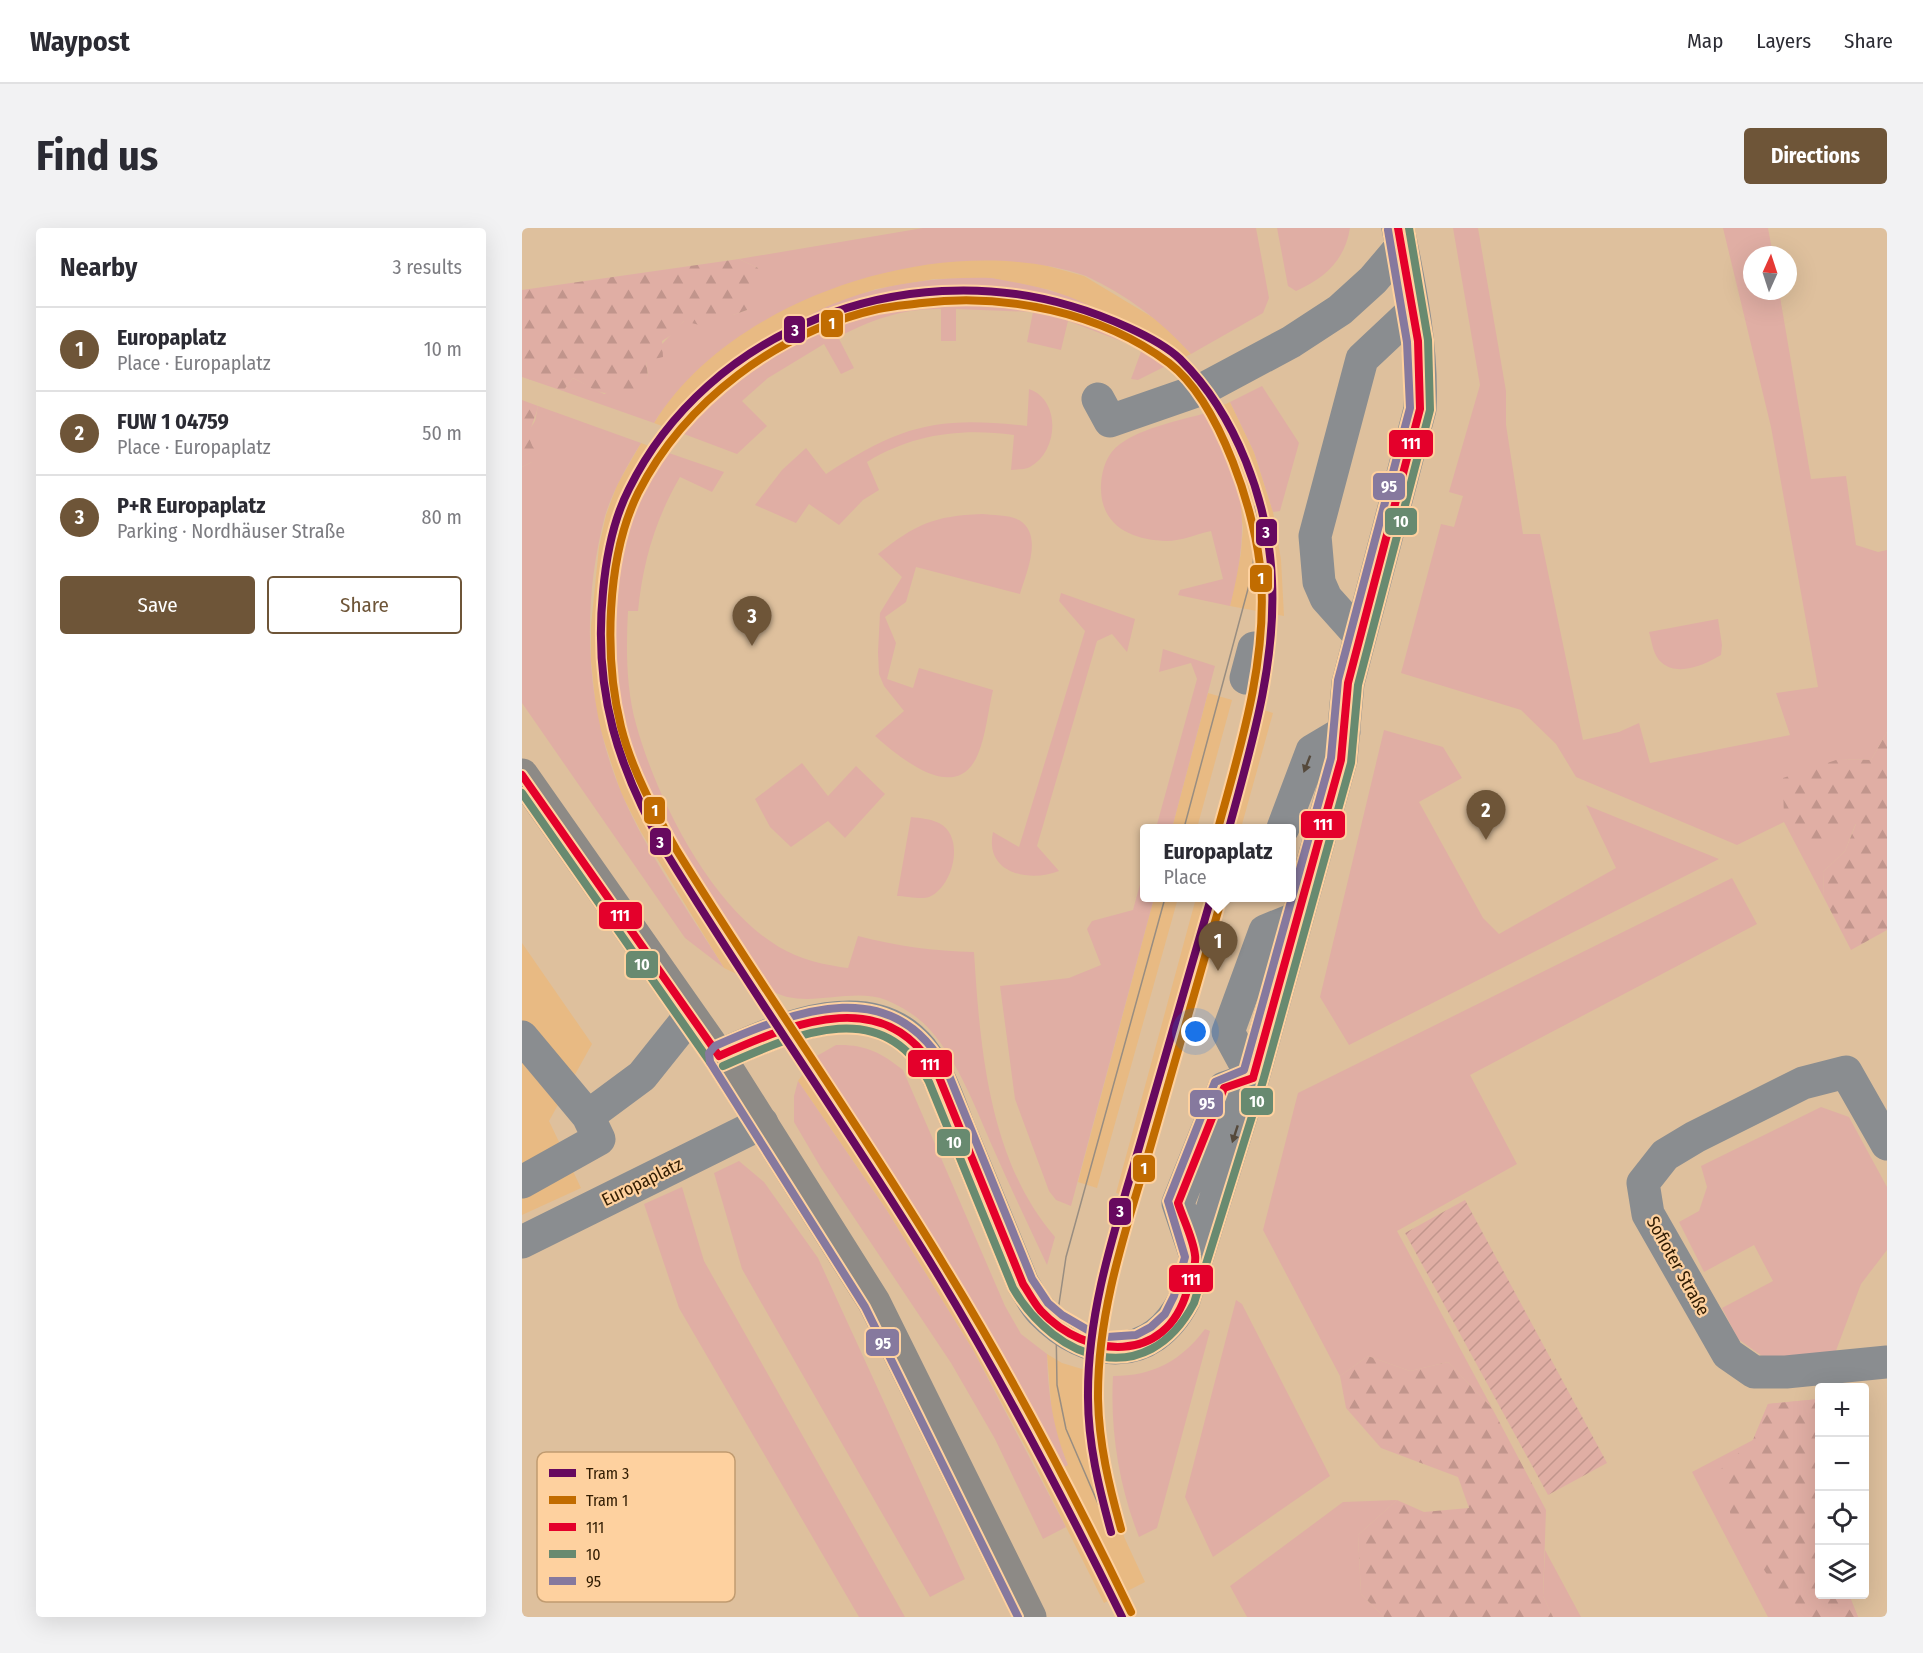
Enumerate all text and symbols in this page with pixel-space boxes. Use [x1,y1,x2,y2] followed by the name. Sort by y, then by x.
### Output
[30,25,130,58] text: Waypost
[1687,28,1723,54] text: Map
[1756,28,1811,54] text: Layers
[1844,28,1893,54] text: Share
[1744,128,1887,184] button: Directions
[36,131,158,181] text: Find us
[1743,246,1797,300] north arrow
[60,252,137,283] text: Nearby
[393,255,462,279] text: 3 results
[820,309,844,338] line badge: 1
[829,314,835,333] text: 1
[783,315,806,344] line badge: 3
[790,321,799,340] text: 3
[117,324,226,351] text: Europaplatz
[75,337,84,361] text: 1
[424,337,462,361] text: 10 m
[117,351,271,375] text: Place · Europaplatz
[117,408,229,435] text: FUW 1 04759
[75,421,84,445] text: 2
[422,421,462,445] text: 50 m
[1388,429,1434,458] line badge: 111
[1401,434,1421,453] text: 111
[117,435,271,459] text: Place · Europaplatz
[1372,472,1406,501] line badge: 95
[1381,477,1397,496] text: 95
[117,492,265,519] text: P+R Europaplatz
[75,505,84,529] text: 3
[422,505,462,529] text: 80 m
[1384,507,1418,536] line badge: 10
[1393,512,1409,531] text: 10
[1255,518,1278,547] line badge: 3
[117,519,345,543] text: Parking · Nordhäuser Straße
[1261,523,1270,542] text: 3
[1249,564,1273,593] line badge: 1
[1258,569,1264,588] text: 1
[60,576,255,634] button: Save
[267,576,462,634] button: Share
[732,596,772,646] pin: 3
[1302,755,1312,773] one-way arrow
[1466,790,1506,840] pin: 2
[643,796,666,825] line badge: 1
[652,801,658,820] text: 1
[1300,810,1346,839] line badge: 111
[1313,815,1333,834] text: 111
[1140,824,1296,902] popup
[649,827,672,856] line badge: 3
[655,833,664,852] text: 3
[1163,838,1273,865] text: Europaplatz
[1163,865,1207,889] text: Place
[598,901,643,930] line badge: 111
[610,906,630,925] text: 111
[1198,922,1238,971] pin: 1
[625,950,659,979] line badge: 10
[634,955,650,974] text: 10
[1181,1017,1210,1046] your location
[907,1049,953,1078] line badge: 111
[920,1055,940,1074] text: 111
[1240,1087,1274,1116] line badge: 10
[1189,1089,1224,1118] line badge: 95
[1249,1092,1265,1111] text: 10
[1199,1094,1215,1113] text: 95
[1230,1125,1239,1143] one-way arrow
[936,1128,971,1157] line badge: 10
[946,1133,962,1152] text: 10
[598,1153,686,1211] street label: Europaplatz
[1132,1154,1156,1183] line badge: 1
[1141,1159,1147,1178] text: 1
[1108,1197,1132,1226] line badge: 3
[1115,1202,1124,1221] text: 3
[1642,1212,1714,1320] street label: Sofioter Straße
[1168,1264,1214,1293] line badge: 111
[1181,1270,1201,1289] text: 111
[865,1328,900,1357] line badge: 95
[875,1334,891,1353] text: 95
[1815,1383,1869,1599] map controls
[1815,1383,1869,1437] button: +
[1815,1437,1869,1491] button: −
[537,1452,735,1602] legend
[586,1464,629,1483] text: Tram 3
[586,1491,628,1510] text: Tram 1
[1815,1491,1869,1545] button: locate
[586,1518,604,1537] text: 111
[586,1545,601,1564] text: 10
[1815,1545,1869,1599] button: layers
[586,1572,601,1591] text: 95

